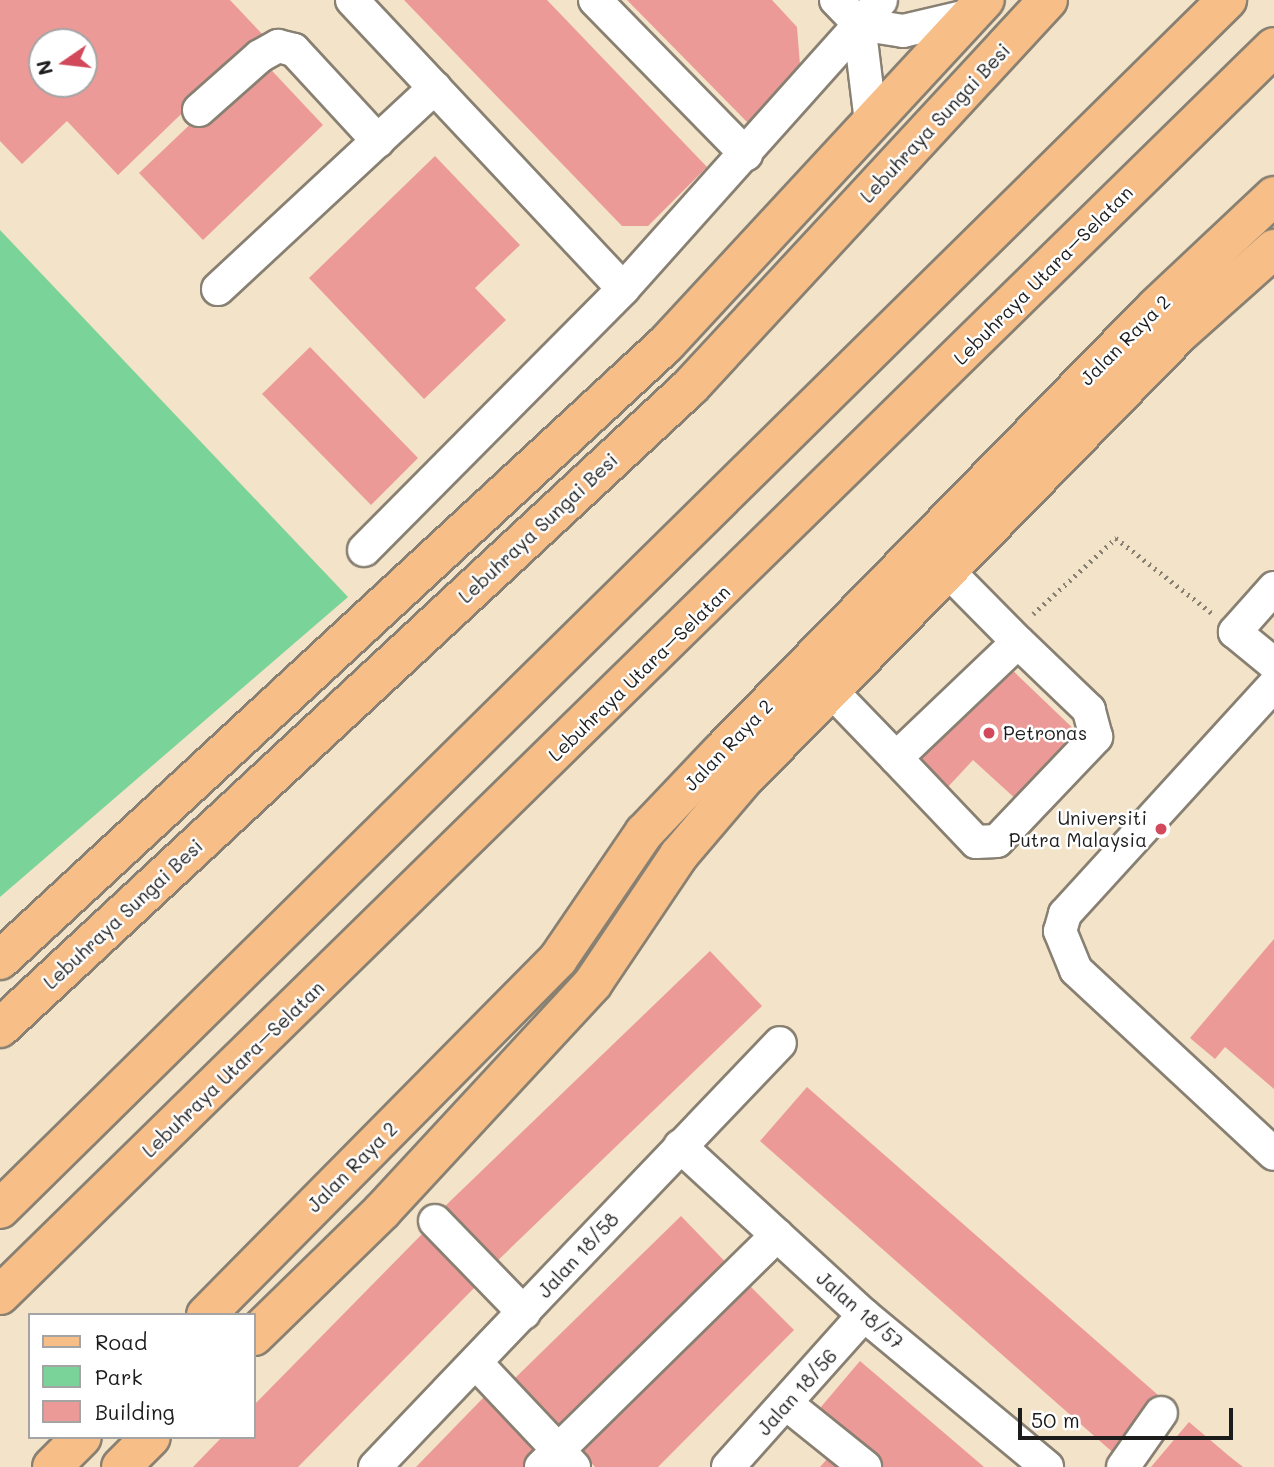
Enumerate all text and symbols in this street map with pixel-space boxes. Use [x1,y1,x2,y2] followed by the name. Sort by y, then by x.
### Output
[28,28,98,98] north arrow
[855,39,1015,207] street label: Lebuhraya Sungai Besi
[30,58,58,78] text: N
[949,181,1137,369] street label: Lebuhraya Utara–Selatan
[1075,290,1175,390] street label: Jalan Raya 2
[454,448,622,608] street label: Lebuhraya Sungai Besi
[543,580,735,766] street label: Lebuhraya Utara–Selatan
[679,695,777,795] street label: Jalan Raya 2
[1003,722,1087,744] place label: Petronas
[981,725,997,741] marker: Petronas
[1009,807,1147,851] place label: Universiti Putra Malaysia
[1153,821,1169,837] marker: Universiti Putra Malaysia
[39,834,207,994] street label: Lebuhraya Sungai Besi
[137,976,329,1162] street label: Lebuhraya Utara–Selatan
[302,1117,402,1217] street label: Jalan Raya 2
[533,1208,623,1302] street label: Jalan 18/58
[812,1266,908,1354] street label: Jalan 18/57
[28,1313,256,1439] legend
[95,1328,147,1355] text: Road
[752,1344,842,1440] street label: Jalan 18/56
[95,1363,143,1390] text: Park
[1022,1394,1237,1438] scale bar
[95,1398,175,1425] text: Building
[1031,1406,1080,1433] text: 50 m

